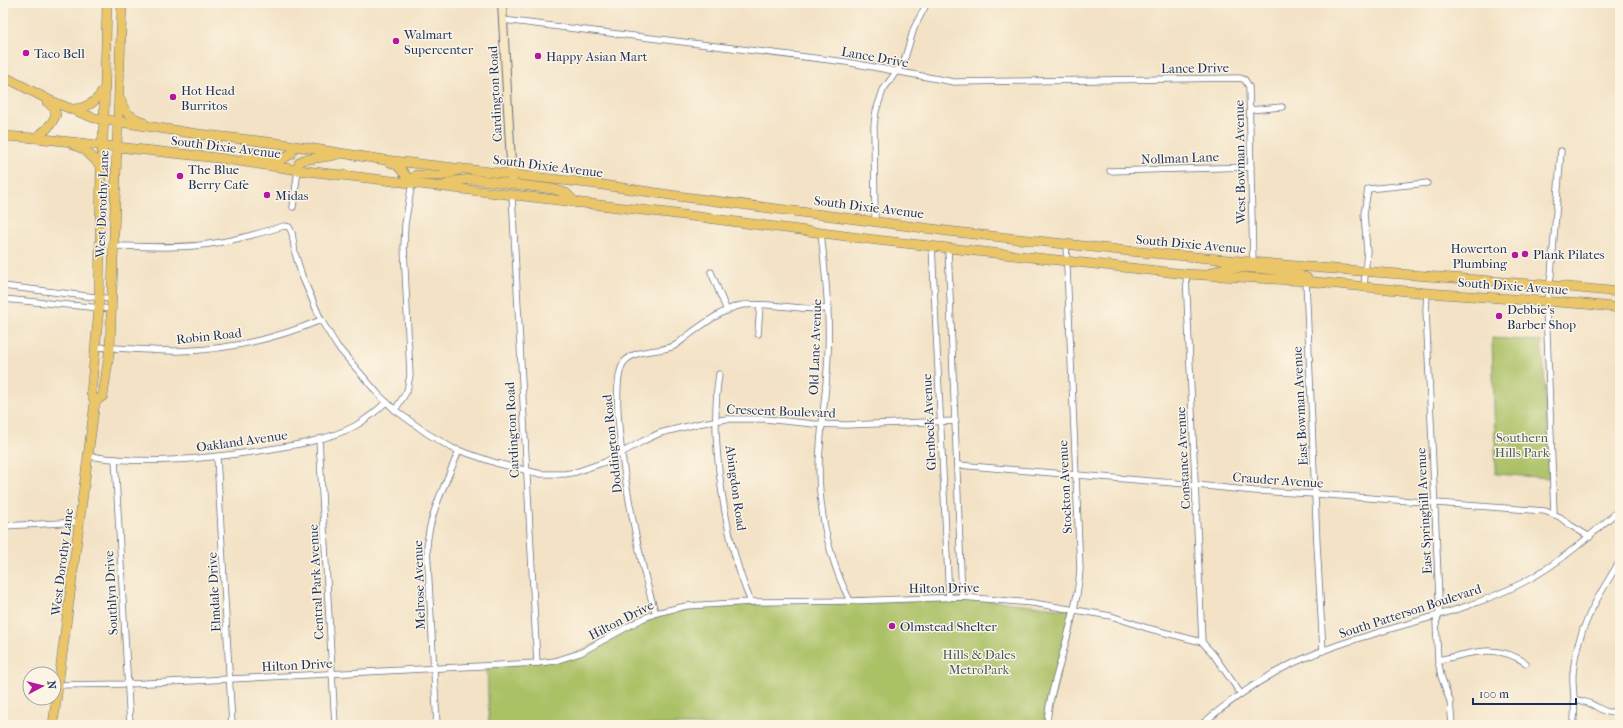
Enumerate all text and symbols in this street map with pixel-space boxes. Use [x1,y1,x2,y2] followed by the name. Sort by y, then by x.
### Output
[403,27,474,57] place label: Walmart Supercenter
[391,36,401,46] marker: Walmart Supercenter
[840,44,910,70] street label: Lance Drive
[485,45,505,142] street label: Cardington Road
[34,46,85,61] place label: Taco Bell
[21,48,31,58] marker: Taco Bell
[546,49,648,64] place label: Happy Asian Mart
[533,51,543,61] marker: Happy Asian Mart
[1161,60,1230,76] street label: Lance Drive
[181,83,236,113] place label: Hot Head Burritos
[168,92,178,102] marker: Hot Head Burritos
[1231,99,1249,225] street label: West Bowman Avenue
[170,133,282,161] street label: South Dixie Avenue
[93,149,111,259] street label: West Dorothy Lane
[1141,149,1220,167] street label: Nollman Lane
[492,152,604,180] street label: South Dixie Avenue
[188,162,250,192] place label: The Blue Berry Cafe
[175,171,185,181] marker: The Blue Berry Cafe
[275,188,309,203] place label: Midas
[262,190,272,200] marker: Midas
[813,193,925,221] street label: South Dixie Avenue
[1135,232,1247,256] street label: South Dixie Avenue
[1450,241,1508,271] place label: Howerton Plumbing
[1533,247,1605,262] place label: Plank Pilates
[1520,249,1530,259] marker: Plank Pilates
[1510,250,1520,260] marker: Howerton Plumbing
[1457,275,1569,297] street label: South Dixie Avenue
[806,298,824,395] street label: Old Lane Avenue
[1507,302,1576,332] place label: Debbie's Barber Shop
[1494,311,1504,321] marker: Debbie's Barber Shop
[176,325,243,347] street label: Robin Road
[1289,345,1311,466] street label: East Bowman Avenue
[919,373,939,471] street label: Glenbeck Avenue
[502,381,522,478] street label: Cardington Road
[599,393,625,494] street label: Doddington Road
[726,402,837,420] street label: Crescent Boulevard
[1173,406,1193,510] street label: Constance Avenue
[195,427,289,455] street label: Oakland Avenue
[1495,430,1550,460] park label: Southern Hills Park
[1055,439,1075,534] street label: Stockton Avenue
[722,443,750,533] street label: Abingdon Road
[1413,447,1435,575] street label: East Springhill Avenue
[1232,469,1325,491] street label: Crauder Avenue
[48,507,76,617] street label: West Dorothy Lane
[305,523,327,640] street label: Central Park Avenue
[410,539,428,630] street label: Melrose Avenue
[101,550,121,636] street label: Southlyn Drive
[204,551,224,632] street label: Elmdale Drive
[908,580,980,596] street label: Hilton Drive
[1337,581,1484,641] street label: South Patterson Boulevard
[586,597,656,643] street label: Hilton Drive
[900,619,997,634] place label: Olmstead Shelter
[887,621,897,631] marker: Olmstead Shelter
[942,647,1016,677] park label: Hills & Dales MetroPark
[261,656,333,674] street label: Hilton Drive
[22,666,62,706] north arrow
[44,680,58,690] text: N
[1473,680,1576,706] scale bar
[1479,687,1509,701] text: 100 m

